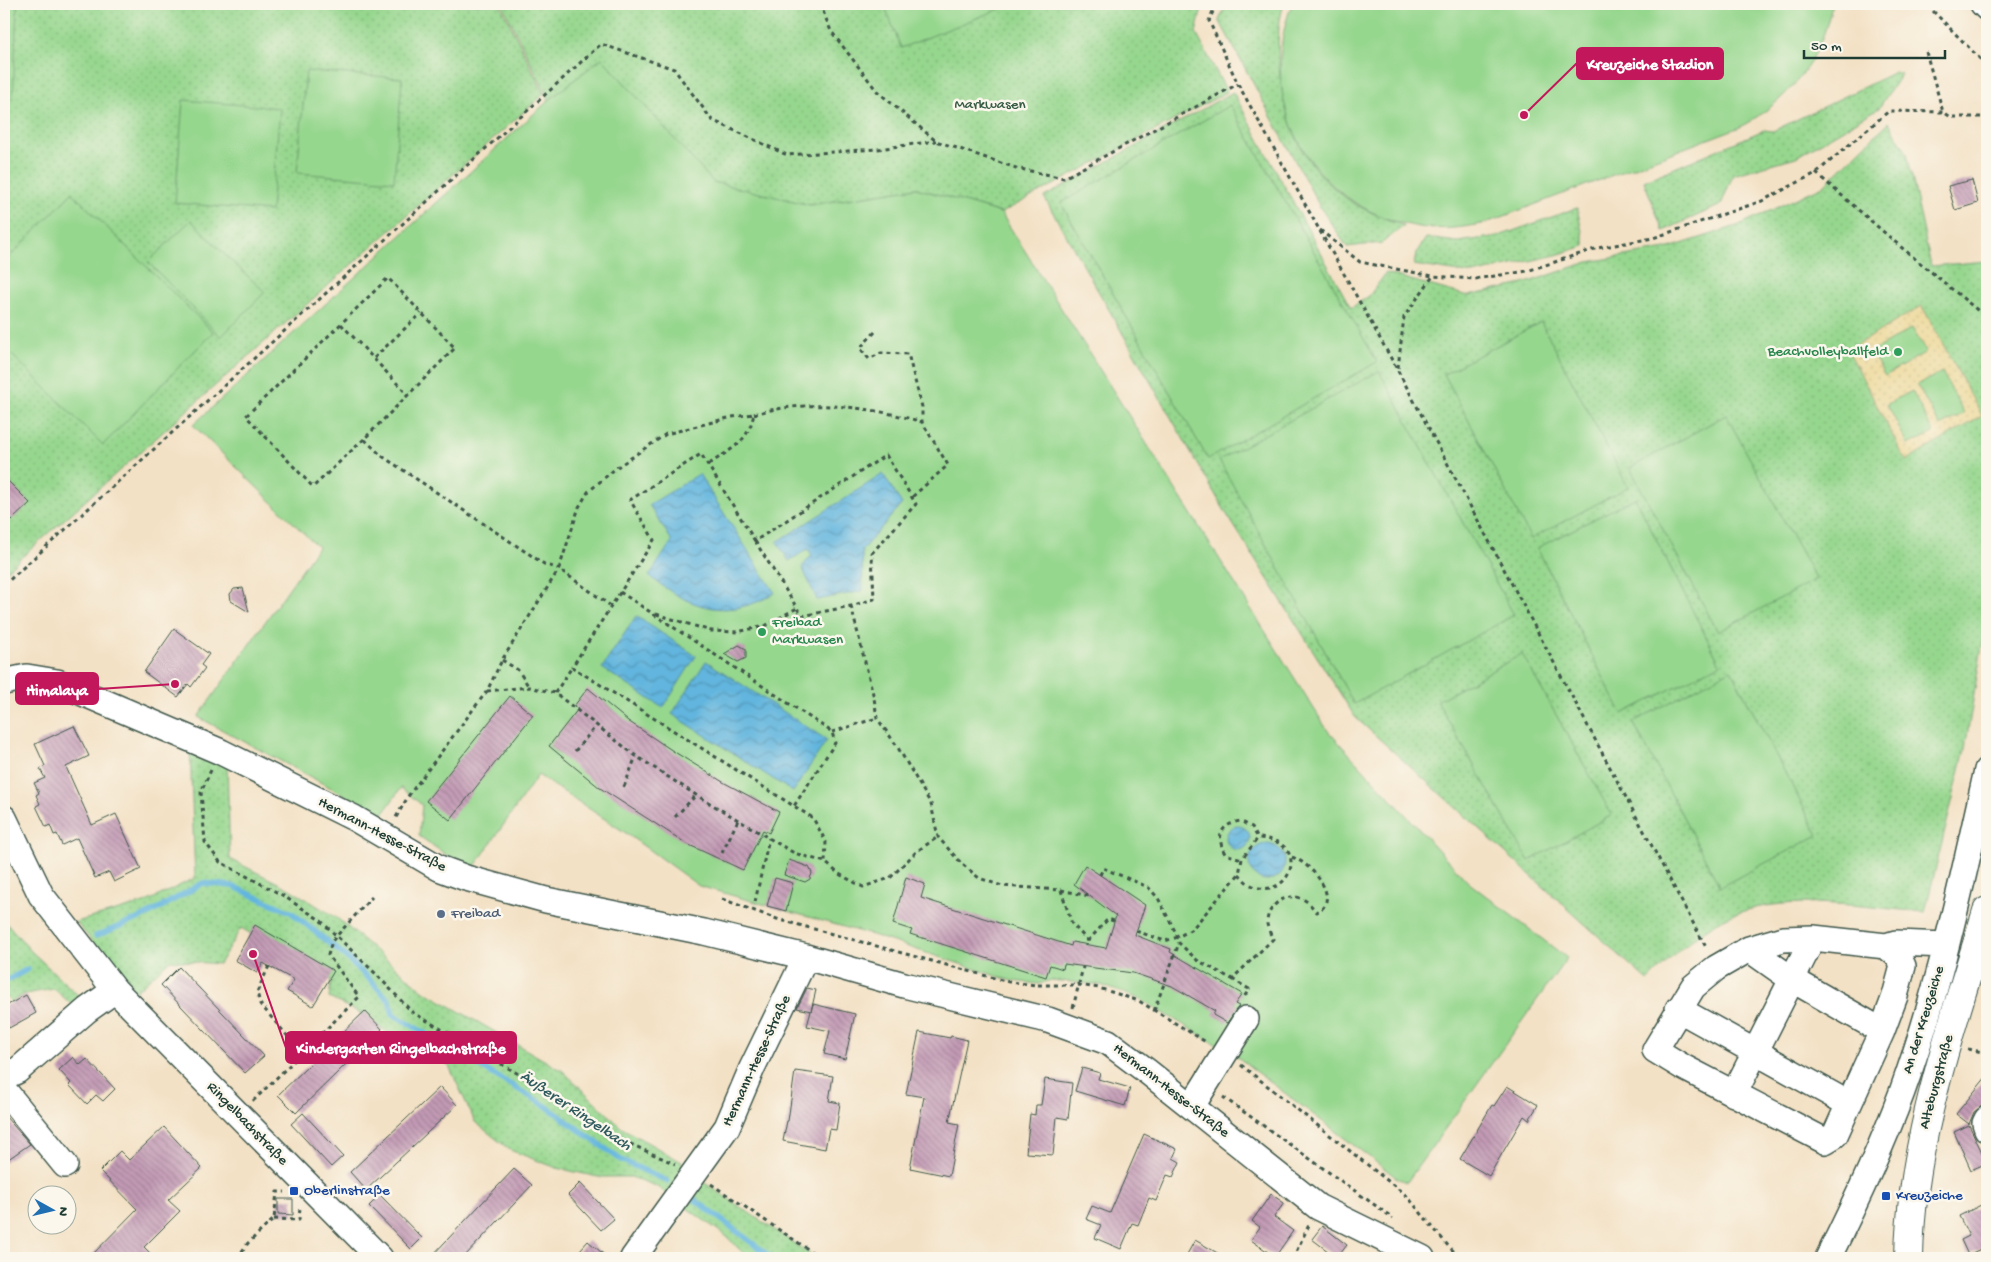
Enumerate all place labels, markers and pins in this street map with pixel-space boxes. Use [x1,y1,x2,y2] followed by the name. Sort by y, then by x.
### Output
[1577,48,1723,79] callout: Kreuzeiche Stadion
[1767,343,1889,361] place label: Beachvolleyballfeld
[1892,346,1904,358] marker: Beachvolleyballfeld
[771,614,843,649] place label: Freibad Markwasen
[756,626,768,638] marker: Freibad Markwasen
[16,673,98,704] callout: Himalaya
[450,905,501,923] place label: Freibad
[435,908,447,920] marker: Freibad
[286,1032,516,1063] callout: Kindergarten Ringelbachstraße
[304,1182,390,1200] place label: Oberlinstraße
[288,1185,300,1197] marker: Oberlinstraße
[1896,1187,1963,1205] place label: Kreuzeiche
[1880,1190,1892,1202] marker: Kreuzeiche

